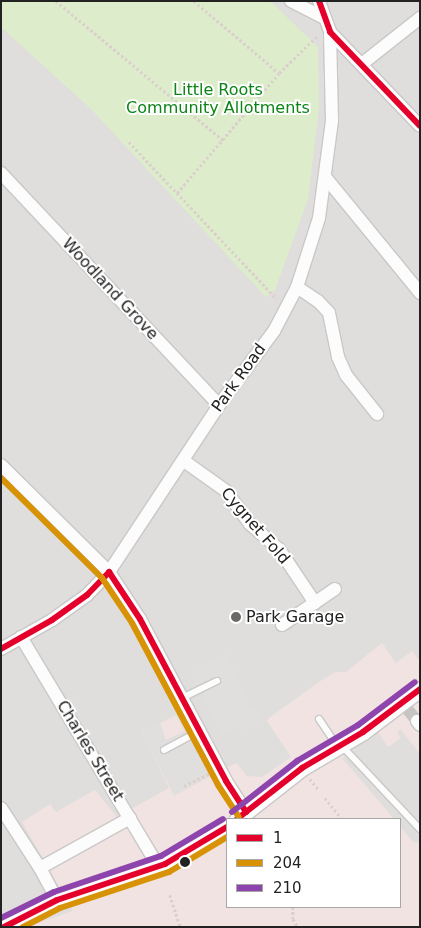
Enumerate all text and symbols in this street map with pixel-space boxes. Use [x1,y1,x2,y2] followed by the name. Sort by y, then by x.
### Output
[126,80,310,118] park label: Little Roots Community Allotments
[58,234,162,344] street label: Woodland Grove
[208,340,270,416] street label: Park Road
[217,484,293,568] street label: Cygnet Fold
[246,607,344,627] place label: Park Garage
[230,611,242,623] marker: Park Garage
[52,697,128,805] street label: Charles Street
[226,818,401,908] legend
[273,829,283,847] text: 1
[273,854,302,872] text: 204
[180,857,190,867] unlabelled marker
[273,879,302,897] text: 210

